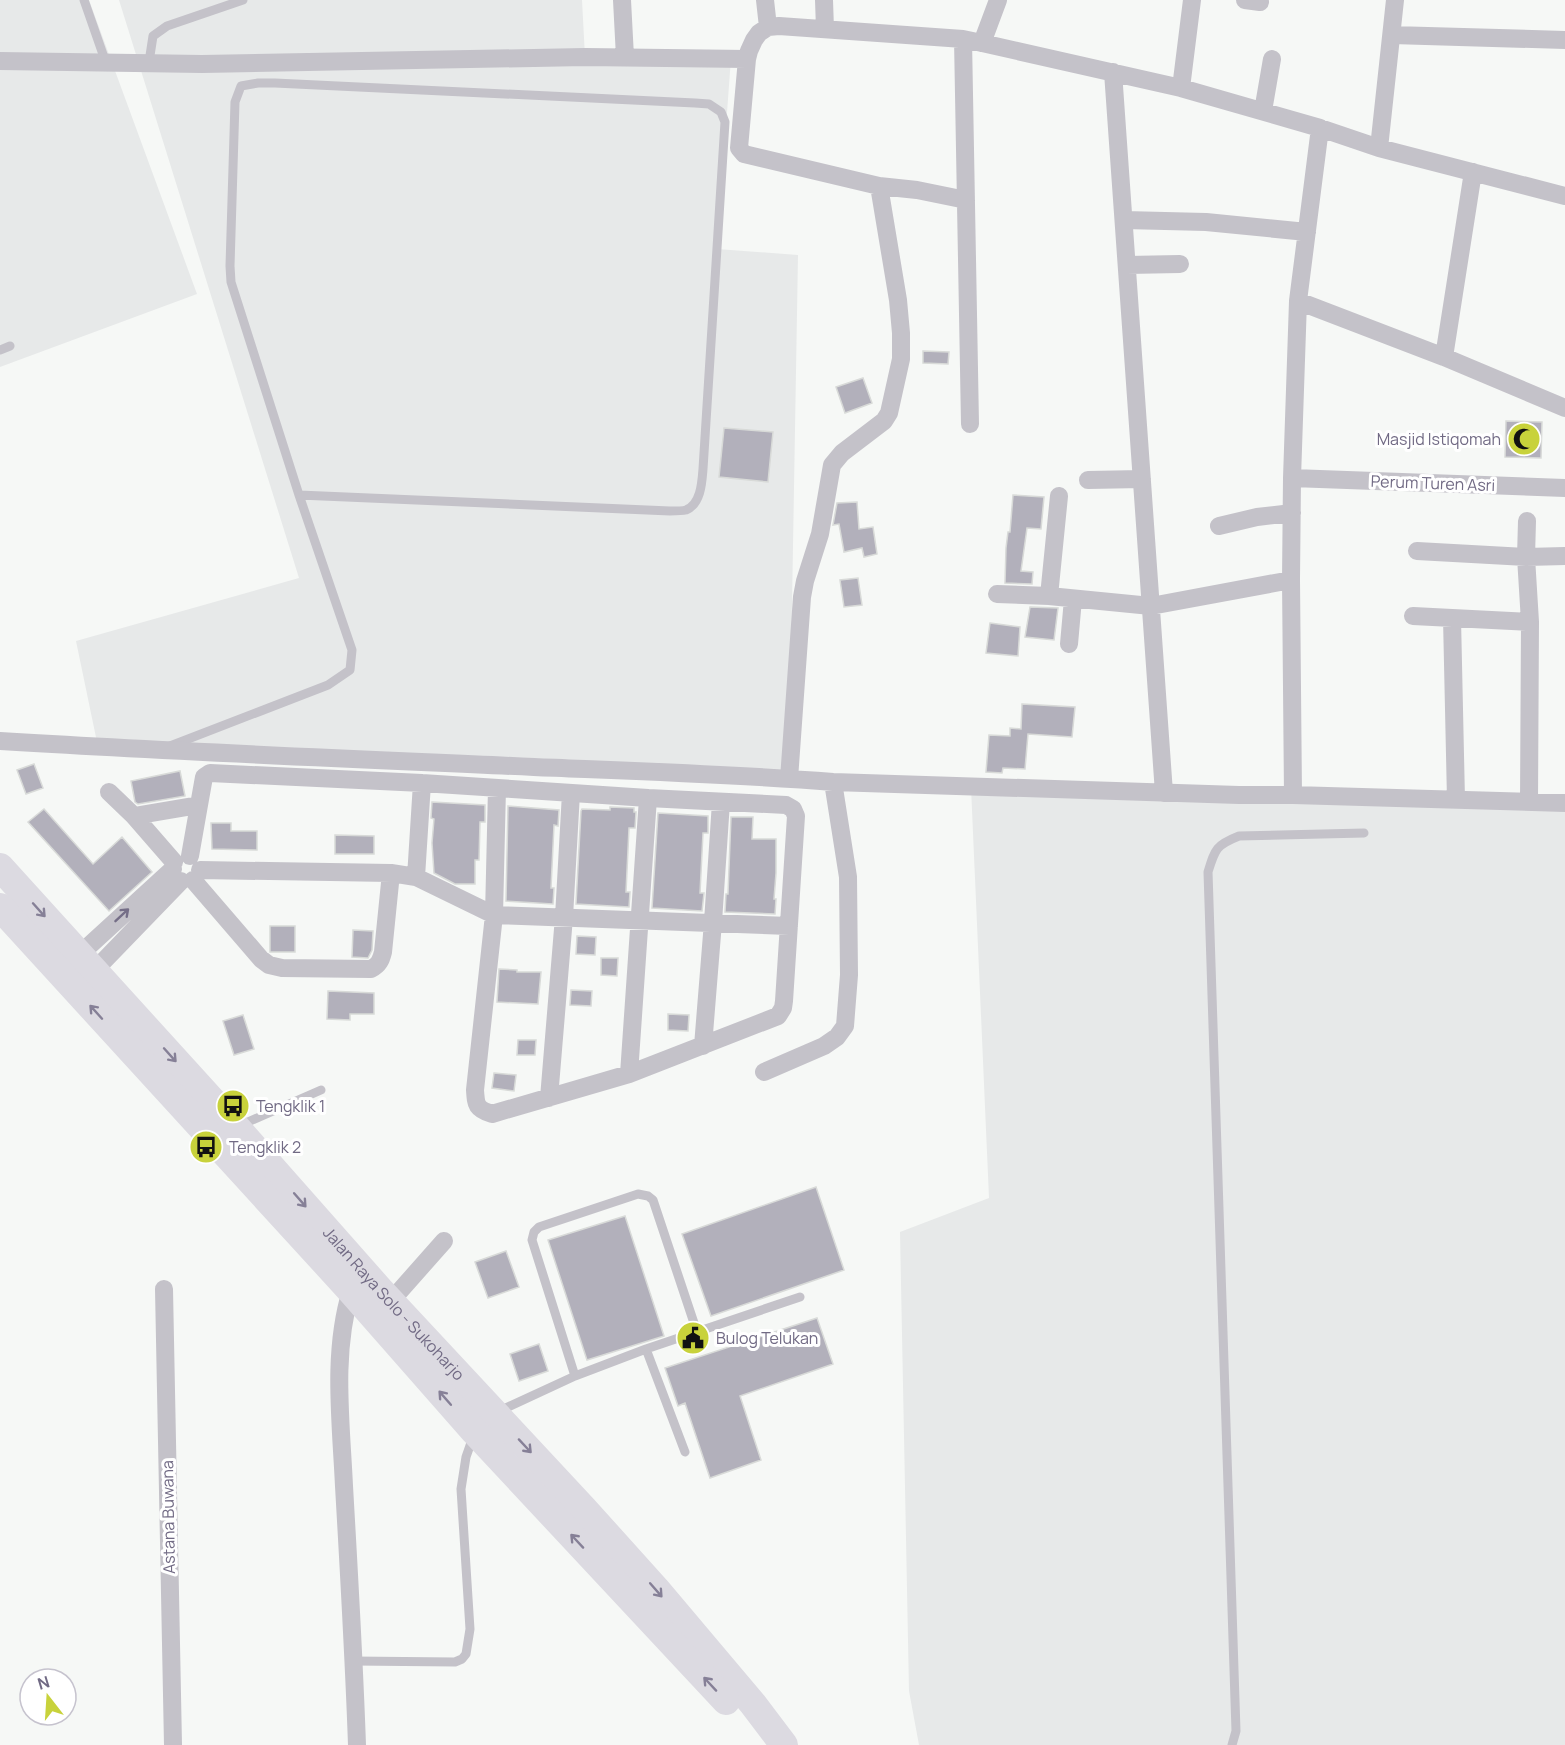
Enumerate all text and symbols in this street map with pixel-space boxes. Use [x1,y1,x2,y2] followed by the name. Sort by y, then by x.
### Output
[1506,421,1542,457] mosque icon: Masjid Istiqomah
[1377,428,1501,450] place label: Masjid Istiqomah
[1370,470,1496,496] street label: Perum Turen Asri
[32,902,46,917] one-way arrow
[115,908,130,922] one-way arrow
[89,1005,103,1020] one-way arrow
[163,1047,177,1062] one-way arrow
[215,1088,251,1124] bus stop icon: Tengklik 1
[256,1095,325,1117] place label: Tengklik 1
[188,1129,224,1165] bus stop icon: Tengklik 2
[229,1136,301,1158] place label: Tengklik 2
[293,1192,307,1207] one-way arrow
[318,1222,470,1385] street label: Jalan Raya Solo - Sukoharjo
[675,1320,711,1356] public building icon: Bulog Telukan
[716,1327,818,1349] place label: Bulog Telukan
[438,1391,452,1406] one-way arrow
[518,1438,532,1453] one-way arrow
[156,1460,180,1574] street label: Astana Buwana
[570,1534,584,1549] one-way arrow
[650,1582,663,1598] one-way arrow
[18,1667,78,1727] north arrow
[35,1670,52,1695] text: N
[703,1677,717,1692] one-way arrow

